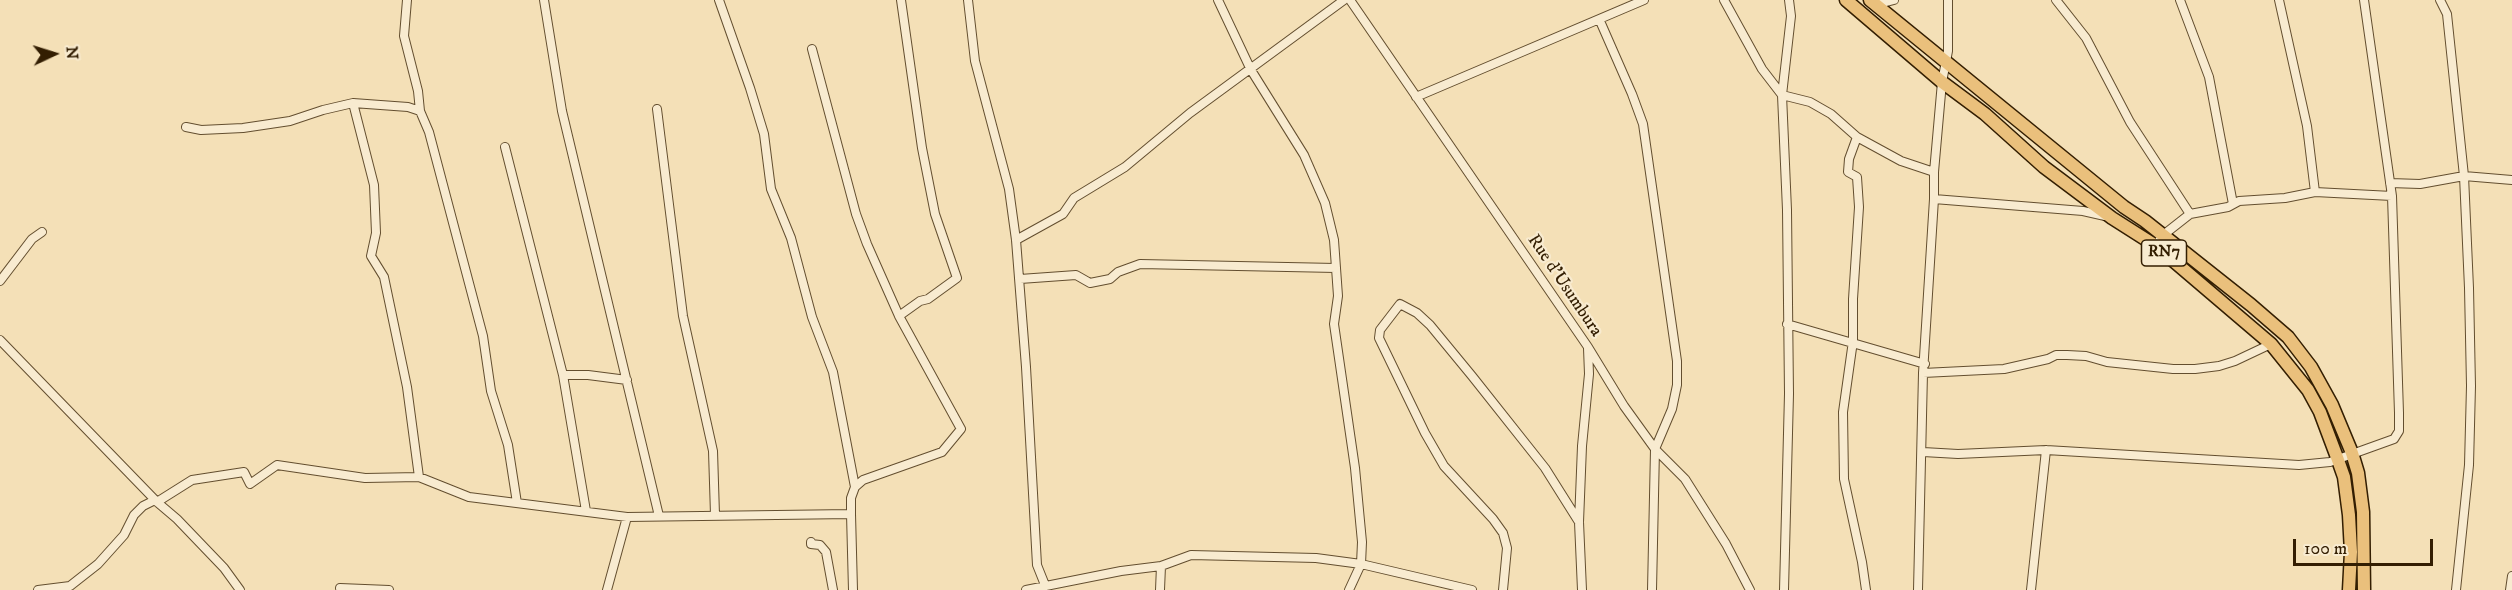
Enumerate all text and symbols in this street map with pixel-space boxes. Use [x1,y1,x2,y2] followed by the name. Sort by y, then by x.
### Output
[24,24,84,84] north arrow
[62,45,82,60] text: N
[1522,231,1606,341] street label: Rue d'Usumbura
[2142,240,2186,266] road number: RN7
[2296,527,2436,565] scale bar
[2304,538,2347,560] text: 100 m

